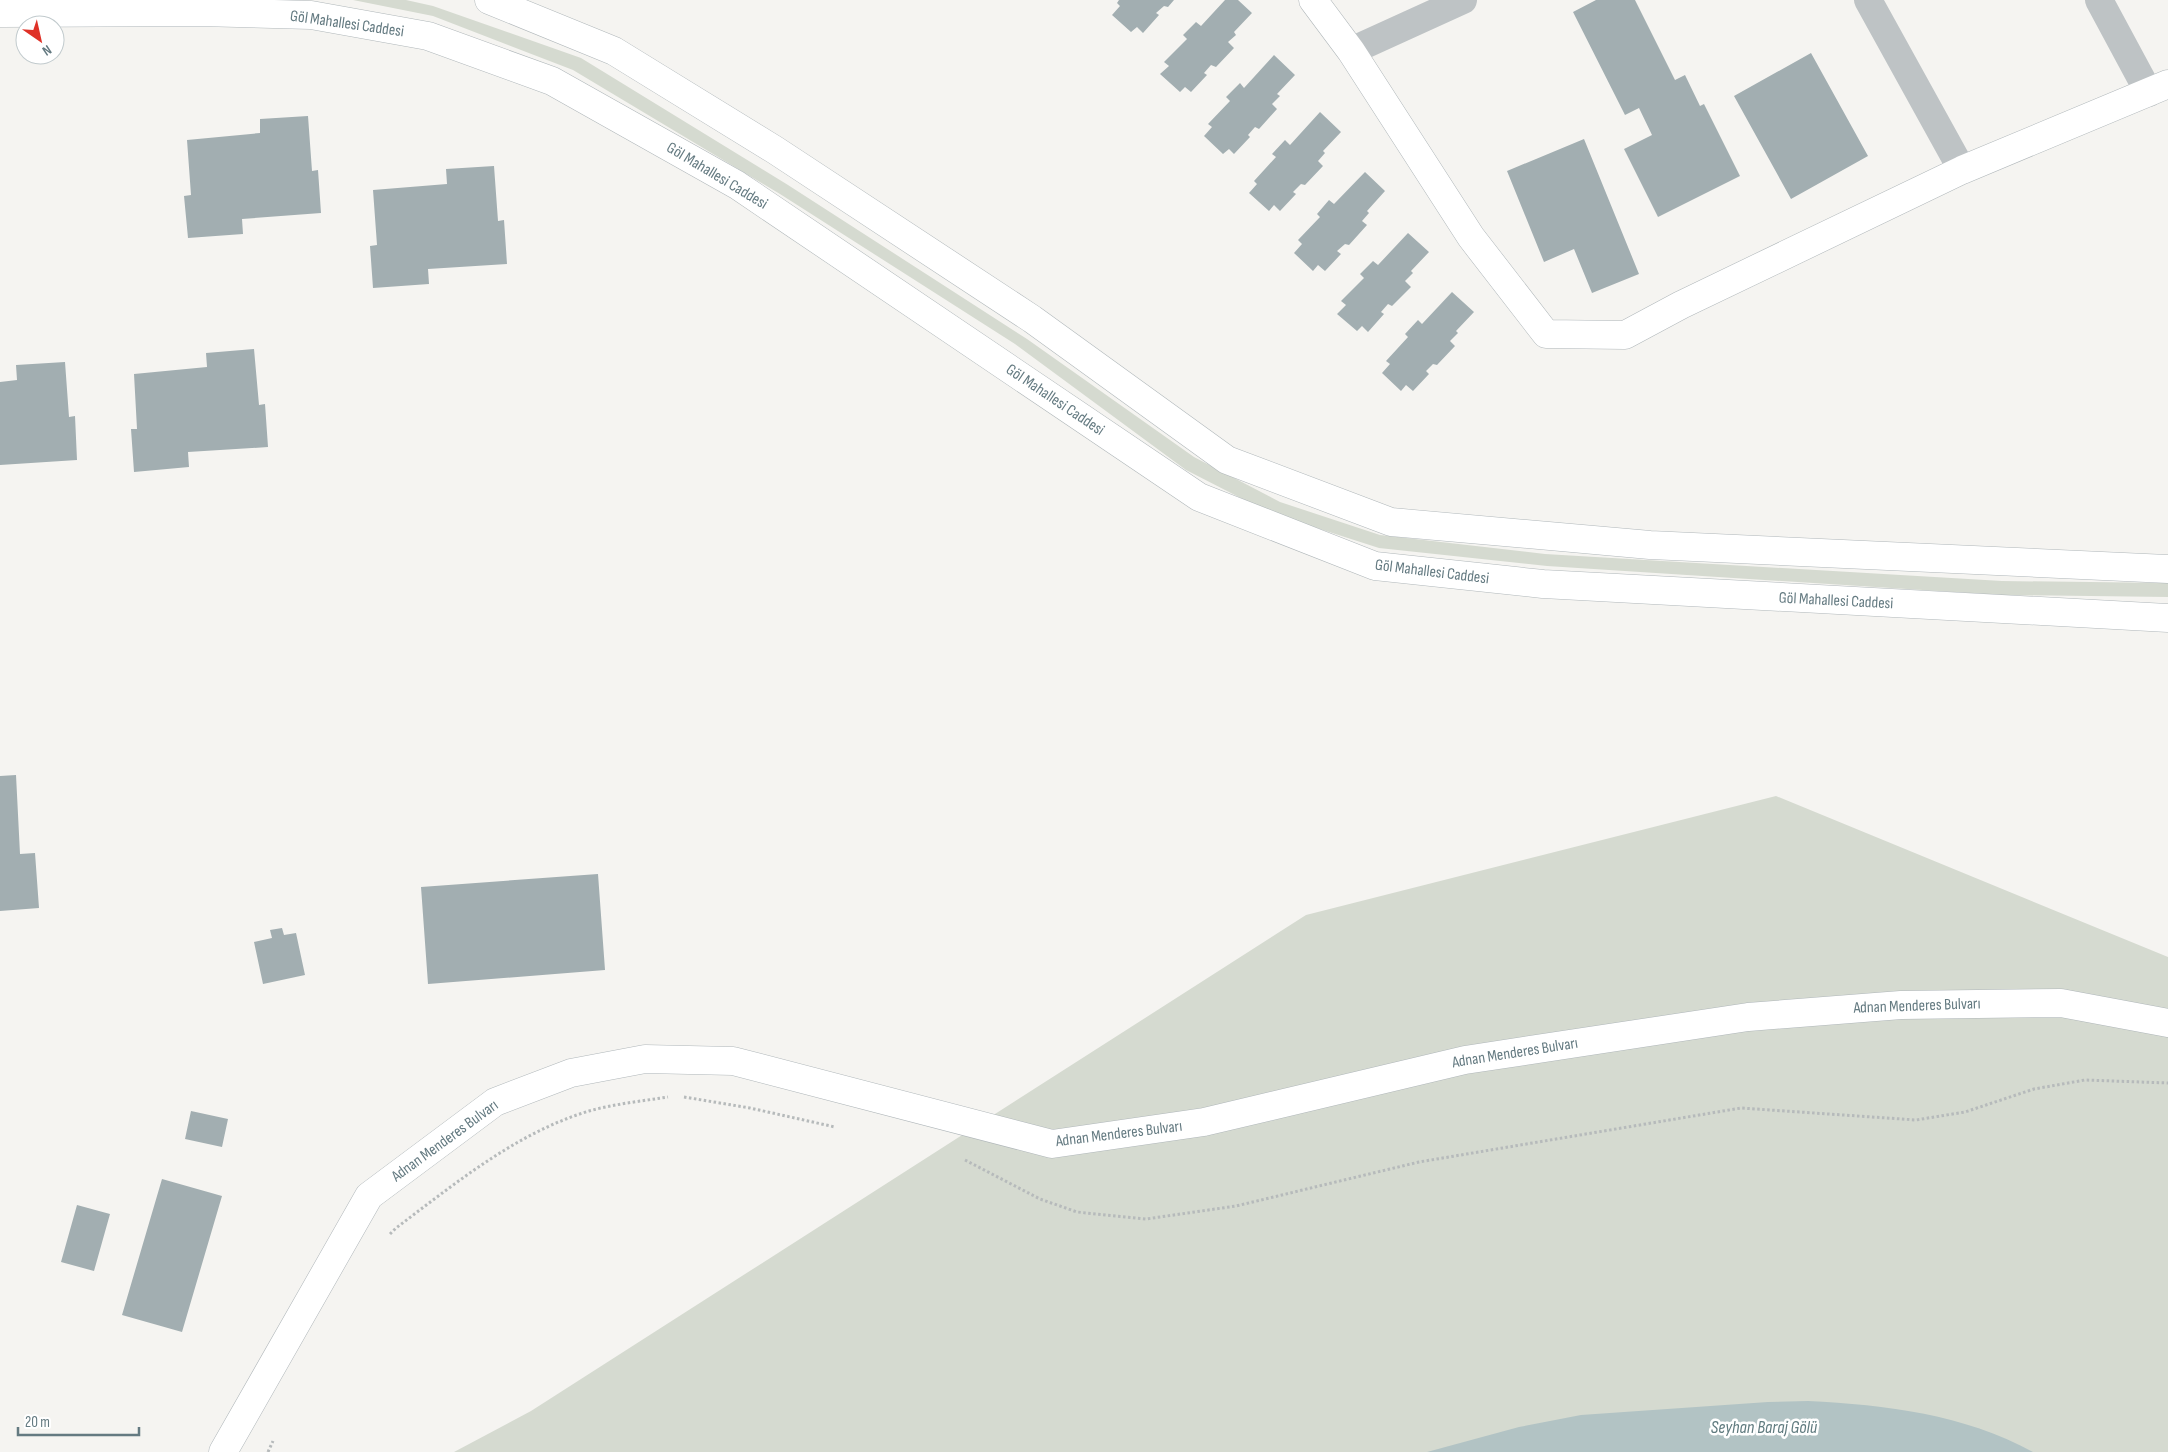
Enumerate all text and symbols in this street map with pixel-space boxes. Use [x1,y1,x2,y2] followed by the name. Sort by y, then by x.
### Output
[289,7,405,41] street label: Göl Mahallesi Caddesi
[15,15,65,65] north arrow
[39,41,55,60] text: N
[663,138,771,214] street label: Göl Mahallesi Caddesi
[1002,360,1108,440] street label: Göl Mahallesi Caddesi
[1374,556,1490,588] street label: Göl Mahallesi Caddesi
[1778,589,1894,613] street label: Göl Mahallesi Caddesi
[1852,994,1981,1018] street label: Adnan Menderes Bulvarı
[1450,1034,1579,1072] street label: Adnan Menderes Bulvarı
[387,1096,502,1187] street label: Adnan Menderes Bulvarı
[1054,1117,1183,1151] street label: Adnan Menderes Bulvarı
[18,1404,139,1436] scale bar
[25,1413,50,1432] text: 20 m
[1711,1417,1818,1438] water label: Seyhan Baraj Gölü

